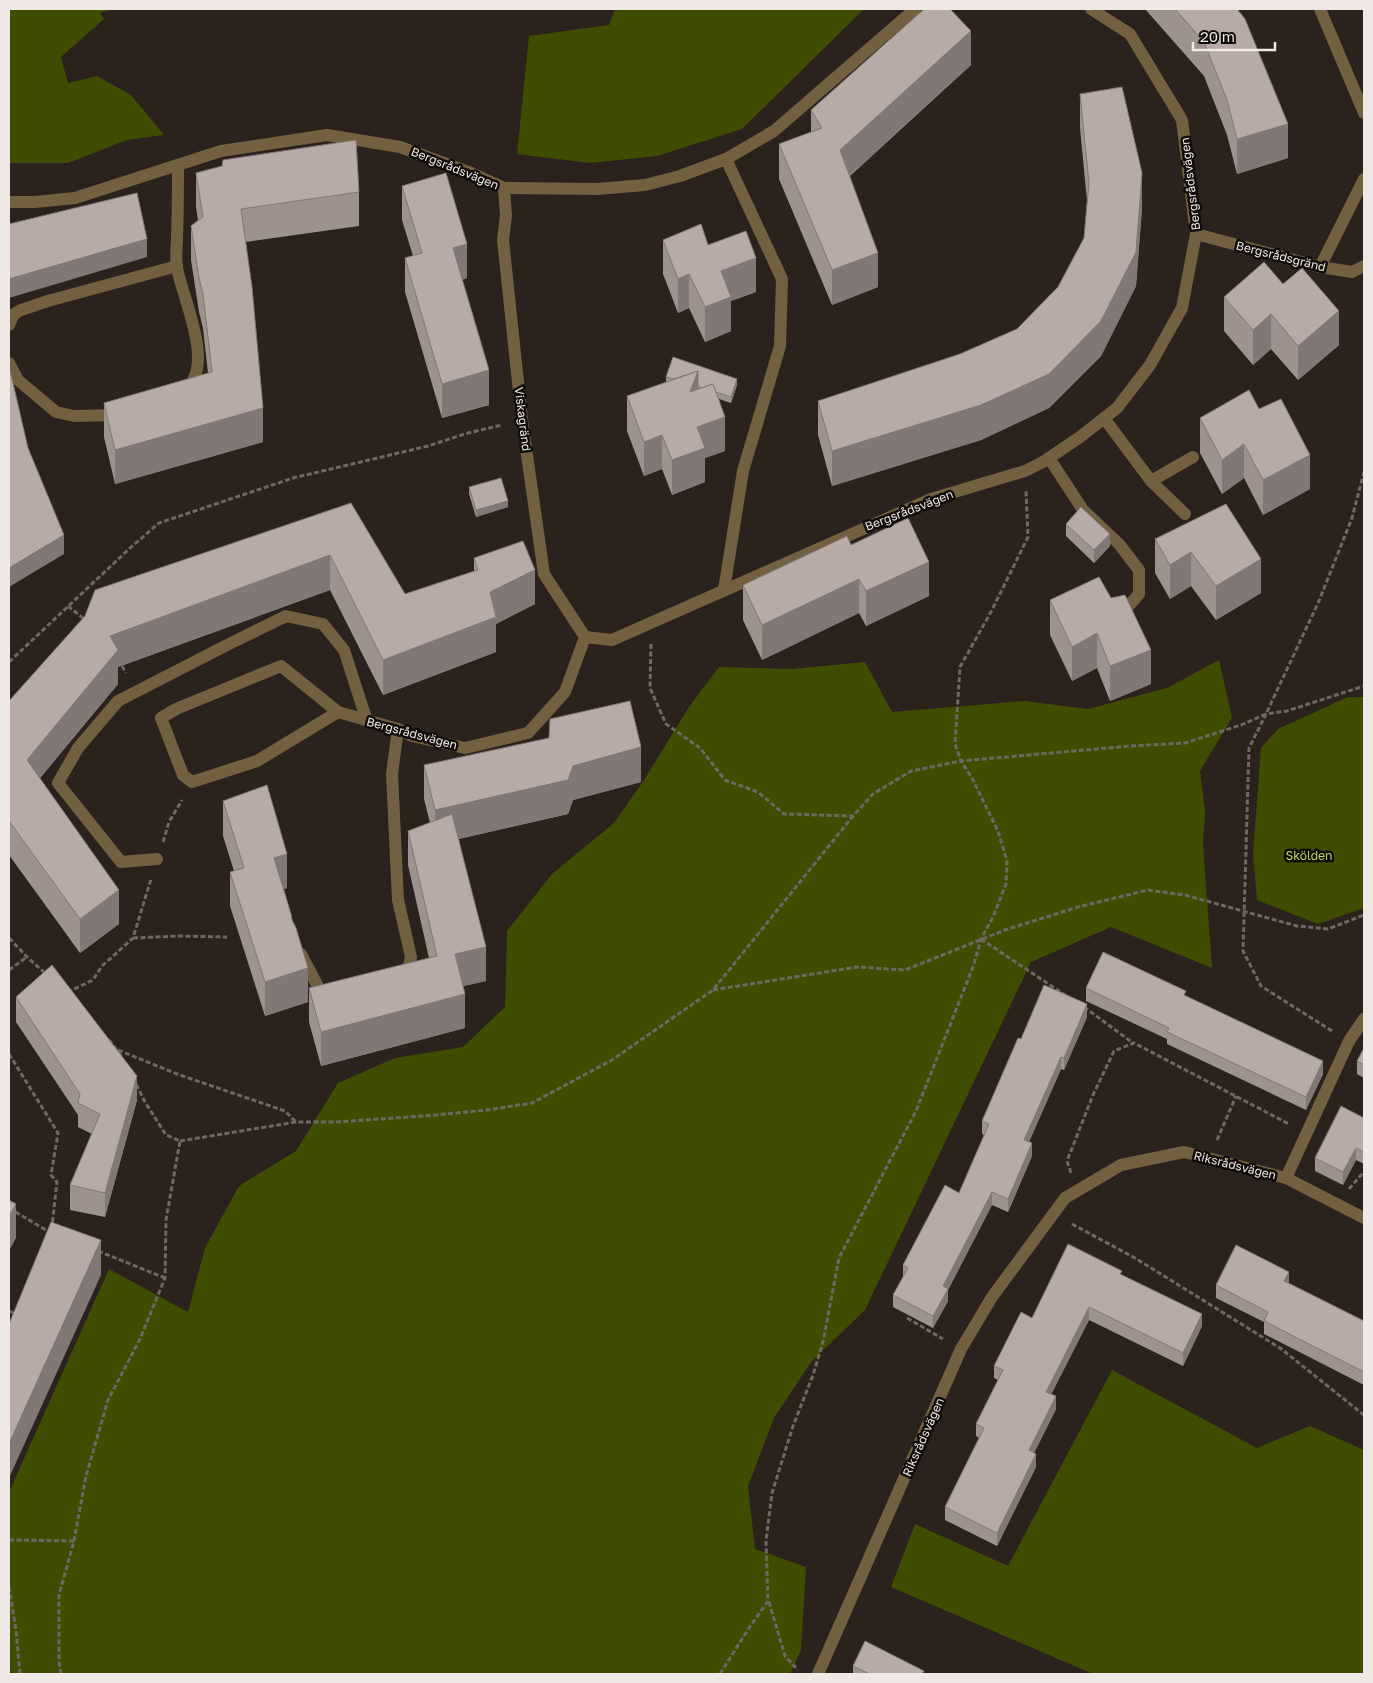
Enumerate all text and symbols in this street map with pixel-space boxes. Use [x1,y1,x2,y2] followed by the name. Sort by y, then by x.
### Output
[1193,20,1276,52] scale bar
[1200,27,1235,45] text: 20 m
[1177,137,1203,231] street label: Bergsrådsvägen
[409,144,501,192] street label: Bergsrådsvägen
[1235,238,1327,274] street label: Bergsrådsgränd
[512,386,534,452] street label: Viskagränd
[863,486,955,534] street label: Bergsrådsvägen
[365,714,459,752] street label: Bergsrådsvägen
[1286,848,1332,863] park label: Skölden
[1192,1147,1278,1183] street label: Riksrådsvägen
[899,1395,947,1479] street label: Riksrådsvägen

